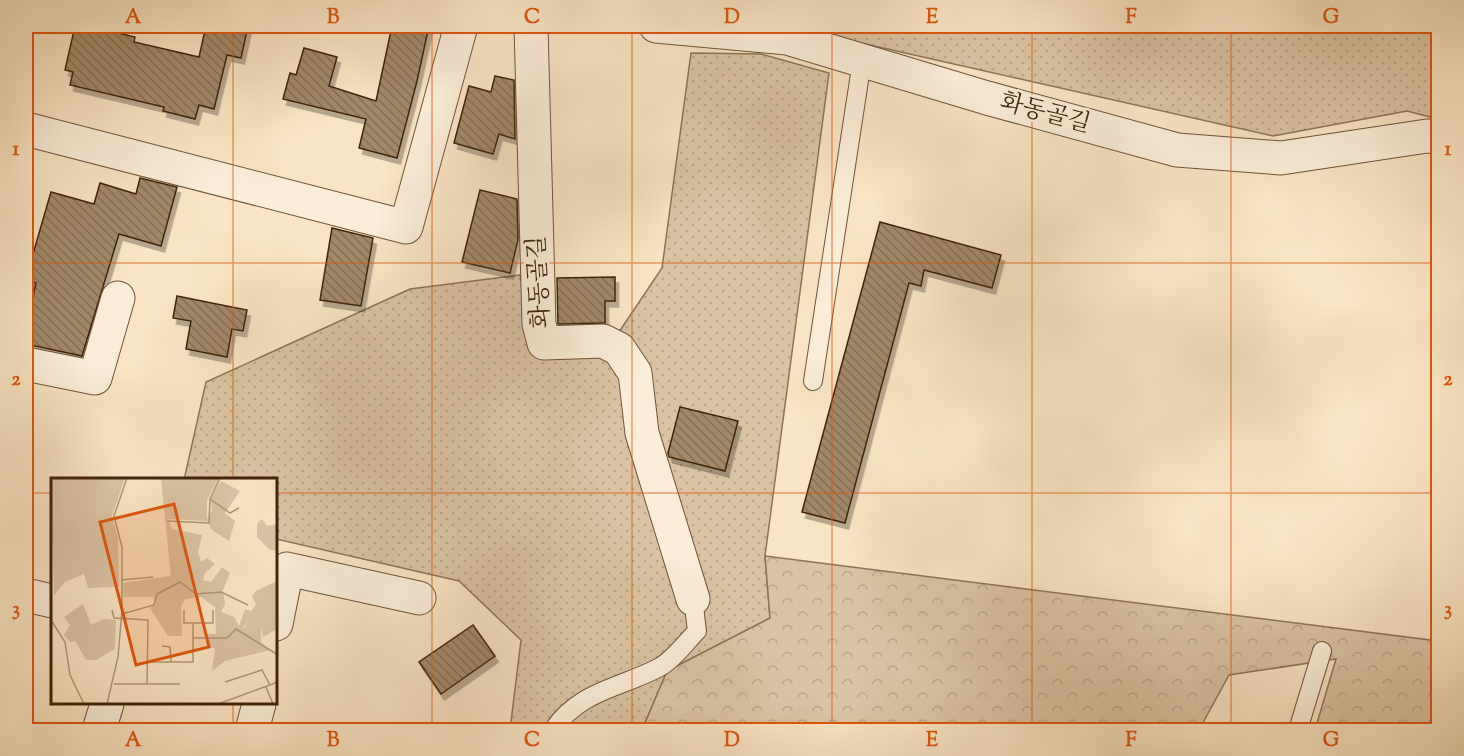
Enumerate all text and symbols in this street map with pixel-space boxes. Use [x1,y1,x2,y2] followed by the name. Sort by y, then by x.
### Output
[125,4,142,33] text: A
[327,4,340,33] text: B
[524,4,540,33] text: C
[724,4,740,33] text: D
[926,4,939,33] text: E
[1125,4,1137,33] text: F
[1323,4,1340,33] text: G
[996,86,1094,142] street label: 화동골길
[13,136,20,165] text: 1
[1445,136,1452,165] text: 1
[521,235,559,329] street label: 화동골길
[11,366,21,395] text: 2
[1443,366,1453,395] text: 2
[51,478,278,705] inset map
[12,596,20,625] text: 3
[1444,596,1452,625] text: 3
[125,727,142,756] text: A
[327,727,340,756] text: B
[524,727,540,756] text: C
[724,727,740,756] text: D
[926,727,939,756] text: E
[1125,727,1137,756] text: F
[1323,727,1340,756] text: G

